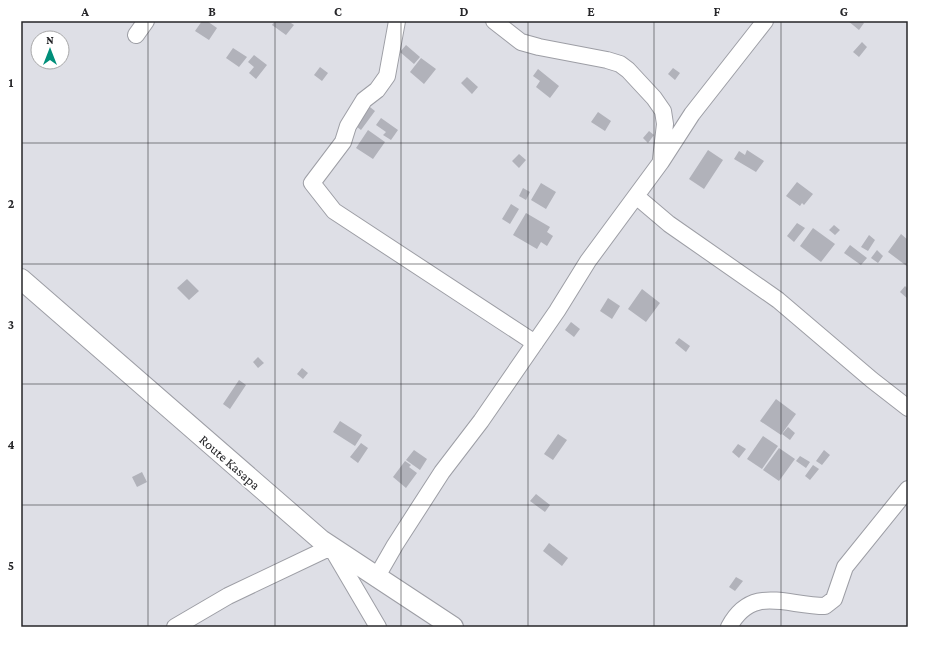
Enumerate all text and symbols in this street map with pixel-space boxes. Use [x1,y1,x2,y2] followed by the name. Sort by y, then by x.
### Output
[80,4,89,19] text: A
[208,4,216,19] text: B
[334,4,342,19] text: C
[460,4,469,19] text: D
[587,4,595,19] text: E
[714,4,721,19] text: F
[840,4,848,19] text: G
[30,30,70,70] north arrow
[46,34,54,46] text: N
[9,75,14,90] text: 1
[8,196,15,211] text: 2
[8,317,14,332] text: 3
[196,431,264,493] street label: Route Kasapa
[7,437,15,452] text: 4
[8,558,14,573] text: 5

